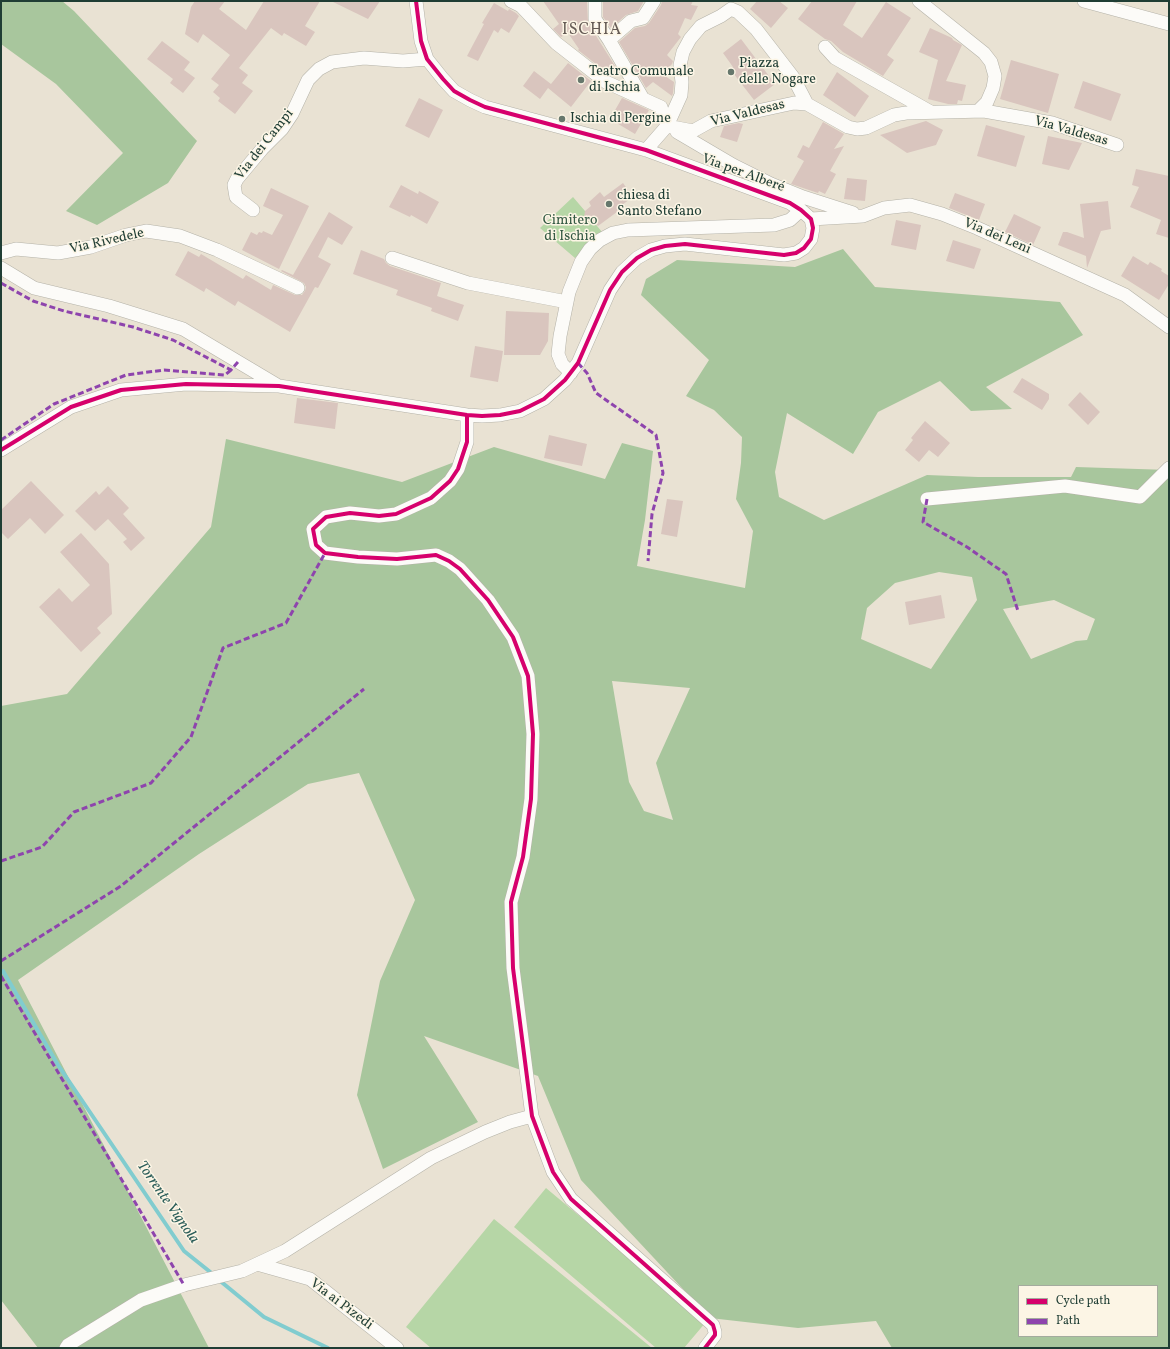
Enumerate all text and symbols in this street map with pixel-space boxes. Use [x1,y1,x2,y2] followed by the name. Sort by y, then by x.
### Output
[562,21,622,41] district label: ISCHIA
[739,56,816,88] place label: Piazza delle Nogare
[589,64,694,96] place label: Teatro Comunale di Ischia
[726,67,736,77] marker: Piazza delle Nogare
[576,75,586,85] marker: Teatro Comunale di Ischia
[709,97,787,131] street label: Via Valdesas
[232,106,298,184] street label: Via dei Campi
[570,111,671,127] place label: Ischia di Pergine
[1032,113,1110,151] street label: Via Valdesas
[557,114,567,124] marker: Ischia di Pergine
[699,151,787,197] street label: Via per Alberé
[617,188,702,220] place label: chiesa di Santo Stefano
[604,199,614,209] marker: chiesa di Santo Stefano
[543,213,597,246] park label: Cimitero di Ischia
[961,215,1033,259] street label: Via dei Leni
[68,225,146,259] street label: Via Rivedele
[132,1158,202,1248] water label: Torrente Vignola
[306,1276,376,1334] street label: Via ai Pizedi
[1018,1285,1158,1337] legend
[1056,1293,1111,1309] text: Cycle path
[1056,1313,1080,1329] text: Path

